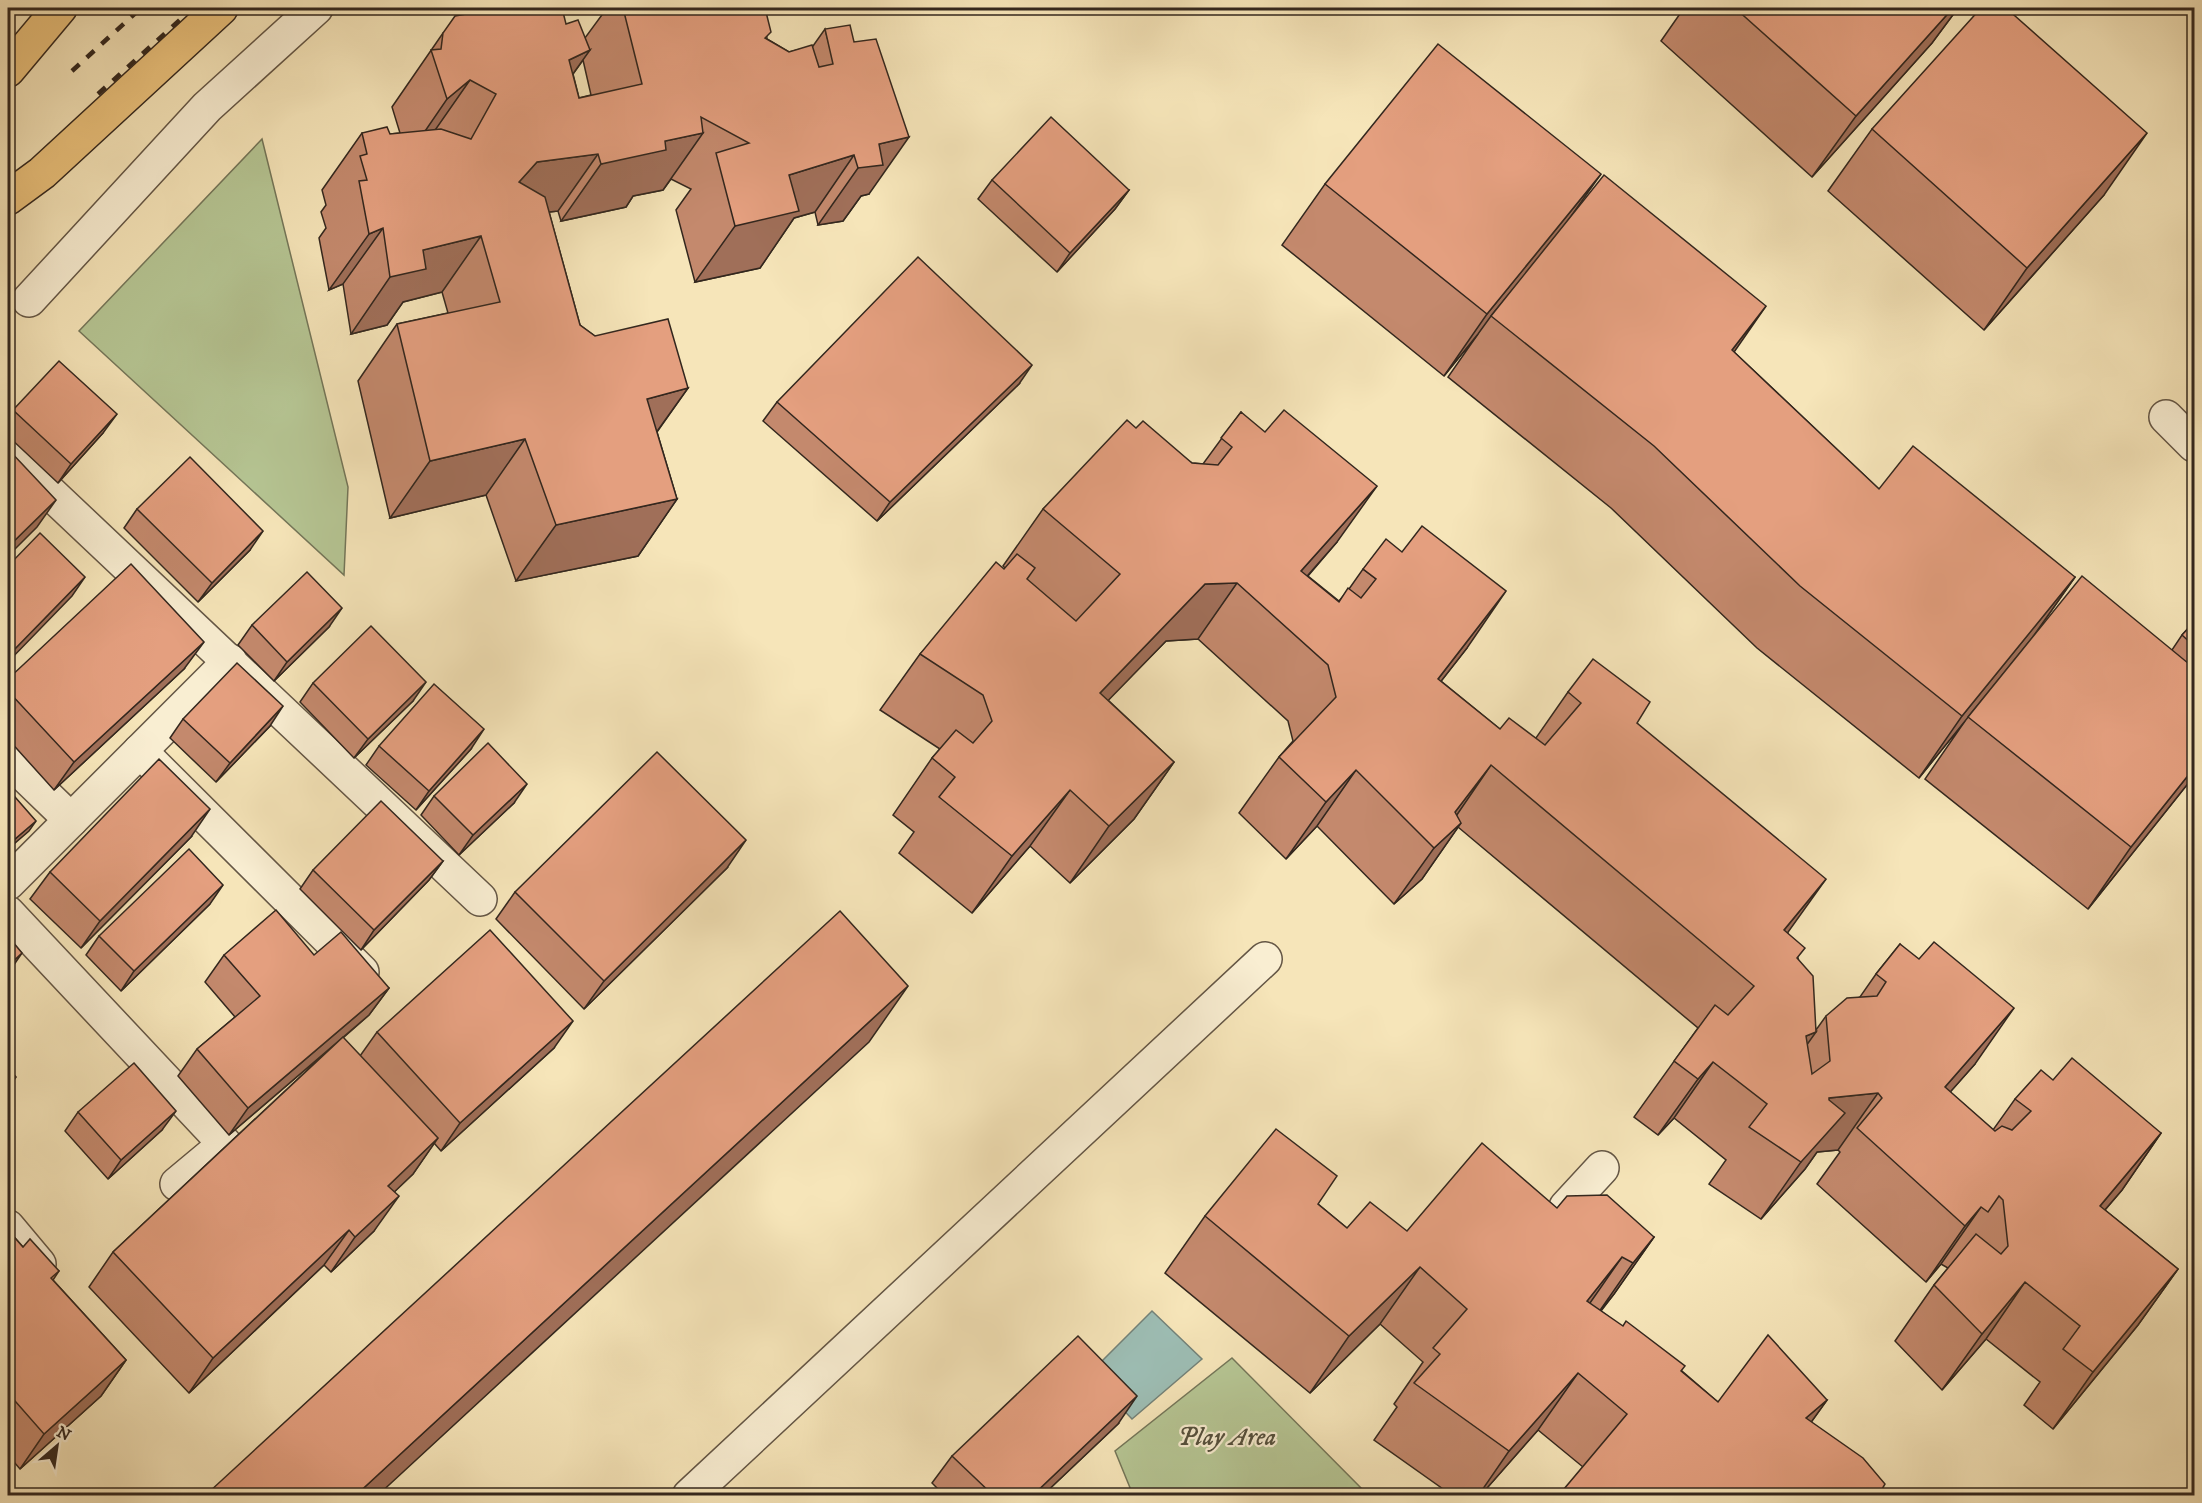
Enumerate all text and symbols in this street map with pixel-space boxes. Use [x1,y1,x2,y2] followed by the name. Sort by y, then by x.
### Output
[27,1416,87,1476] north arrow
[1178,1421,1276,1454] park label: Play Area
[53,1422,74,1446] text: N

